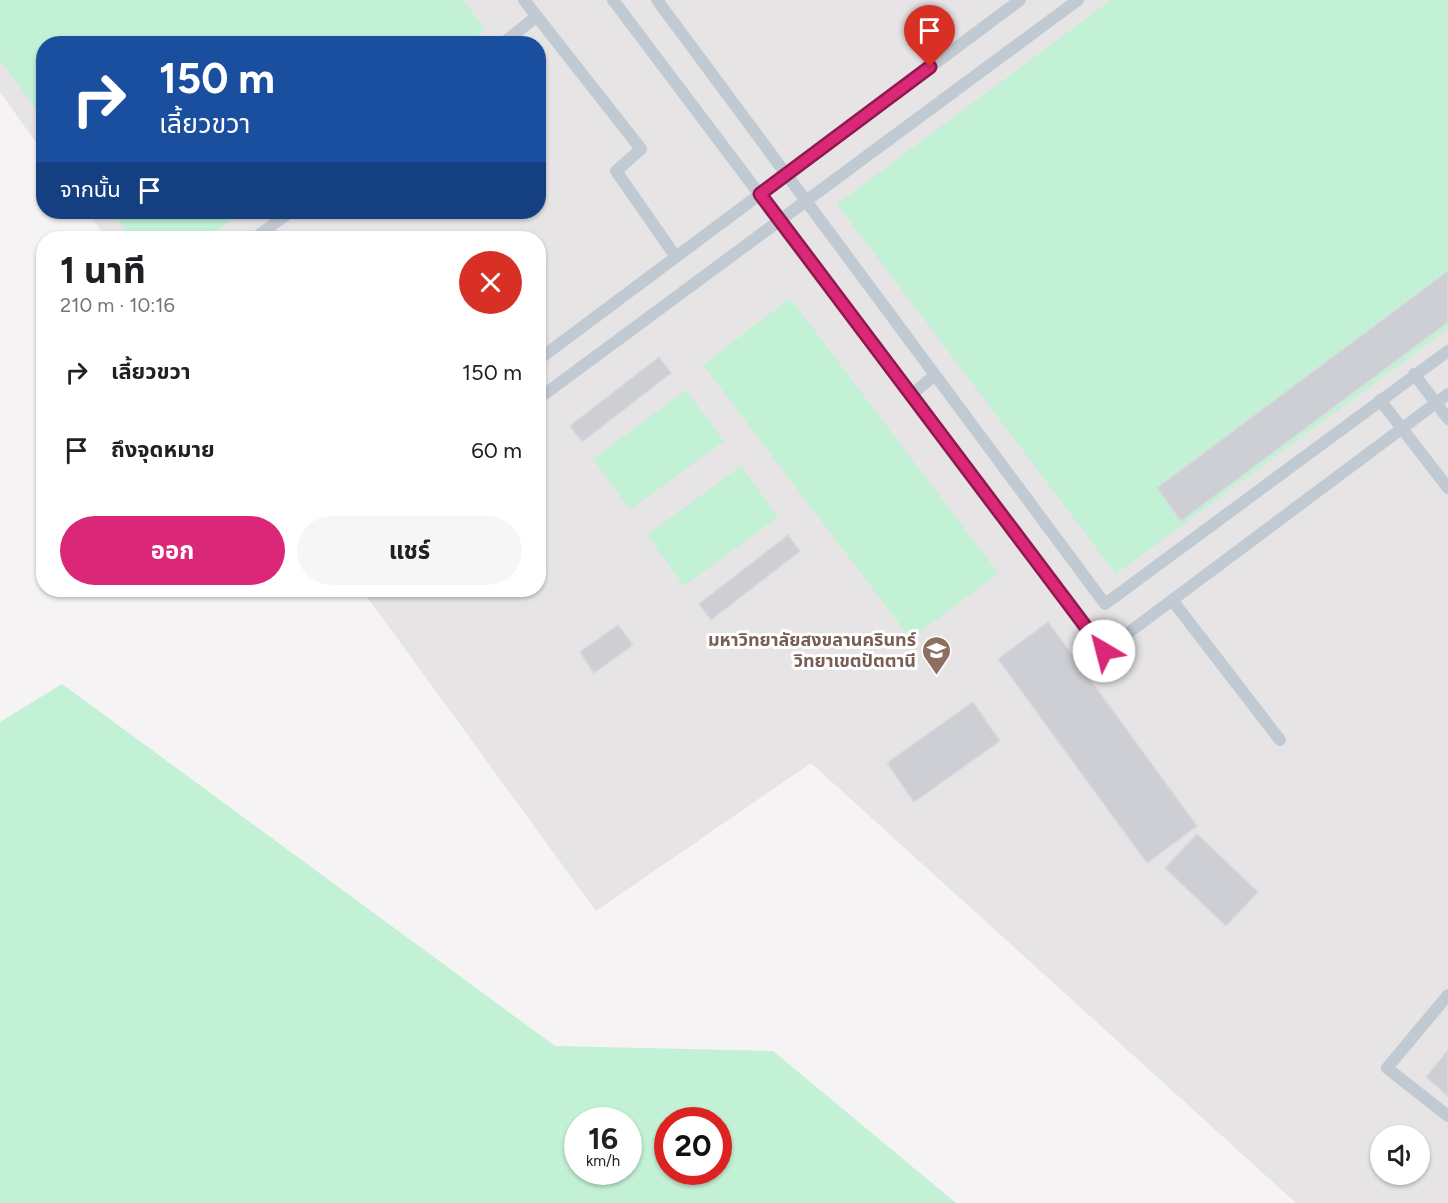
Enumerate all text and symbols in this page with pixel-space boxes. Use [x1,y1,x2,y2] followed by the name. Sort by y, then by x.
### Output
[904,5,955,67] pin
[913,14,946,47] icon: arrive
[159,53,275,104] text: 150 m
[60,60,138,138] icon: right
[159,107,250,140] text: เลี้ยวขวา
[133,174,166,207] icon: arrive
[60,176,121,203] text: จากนั้น
[60,249,146,292] text: 1 นาที
[459,251,522,314] button: close
[60,293,175,317] text: 210 m · 10:16
[60,356,93,389] icon: right
[111,358,191,385] text: เลี้ยวขวา
[462,359,522,386] text: 150 m
[60,434,93,467] icon: arrive
[111,436,215,463] text: ถึงจุดหมาย
[471,437,522,464] text: 60 m
[60,516,285,585] button: ออก
[297,516,522,585] button: แชร์
[1072,619,1136,683] position arrow
[708,629,916,672] place label: มหาวิทยาลัยสงขลานครินทร์ วิทยาเขตปัตตานี
[921,634,953,676] school or university icon: มหาวิทยาลัยสงขลานครินทร์ วิทยาเขตปัตตานี
[654,1107,732,1185] speed limit sign: 20
[588,1120,618,1157] text: 16
[1370,1125,1430,1185] map controls
[1370,1125,1430,1185] button: sound
[586,1152,620,1170] text: km/h

